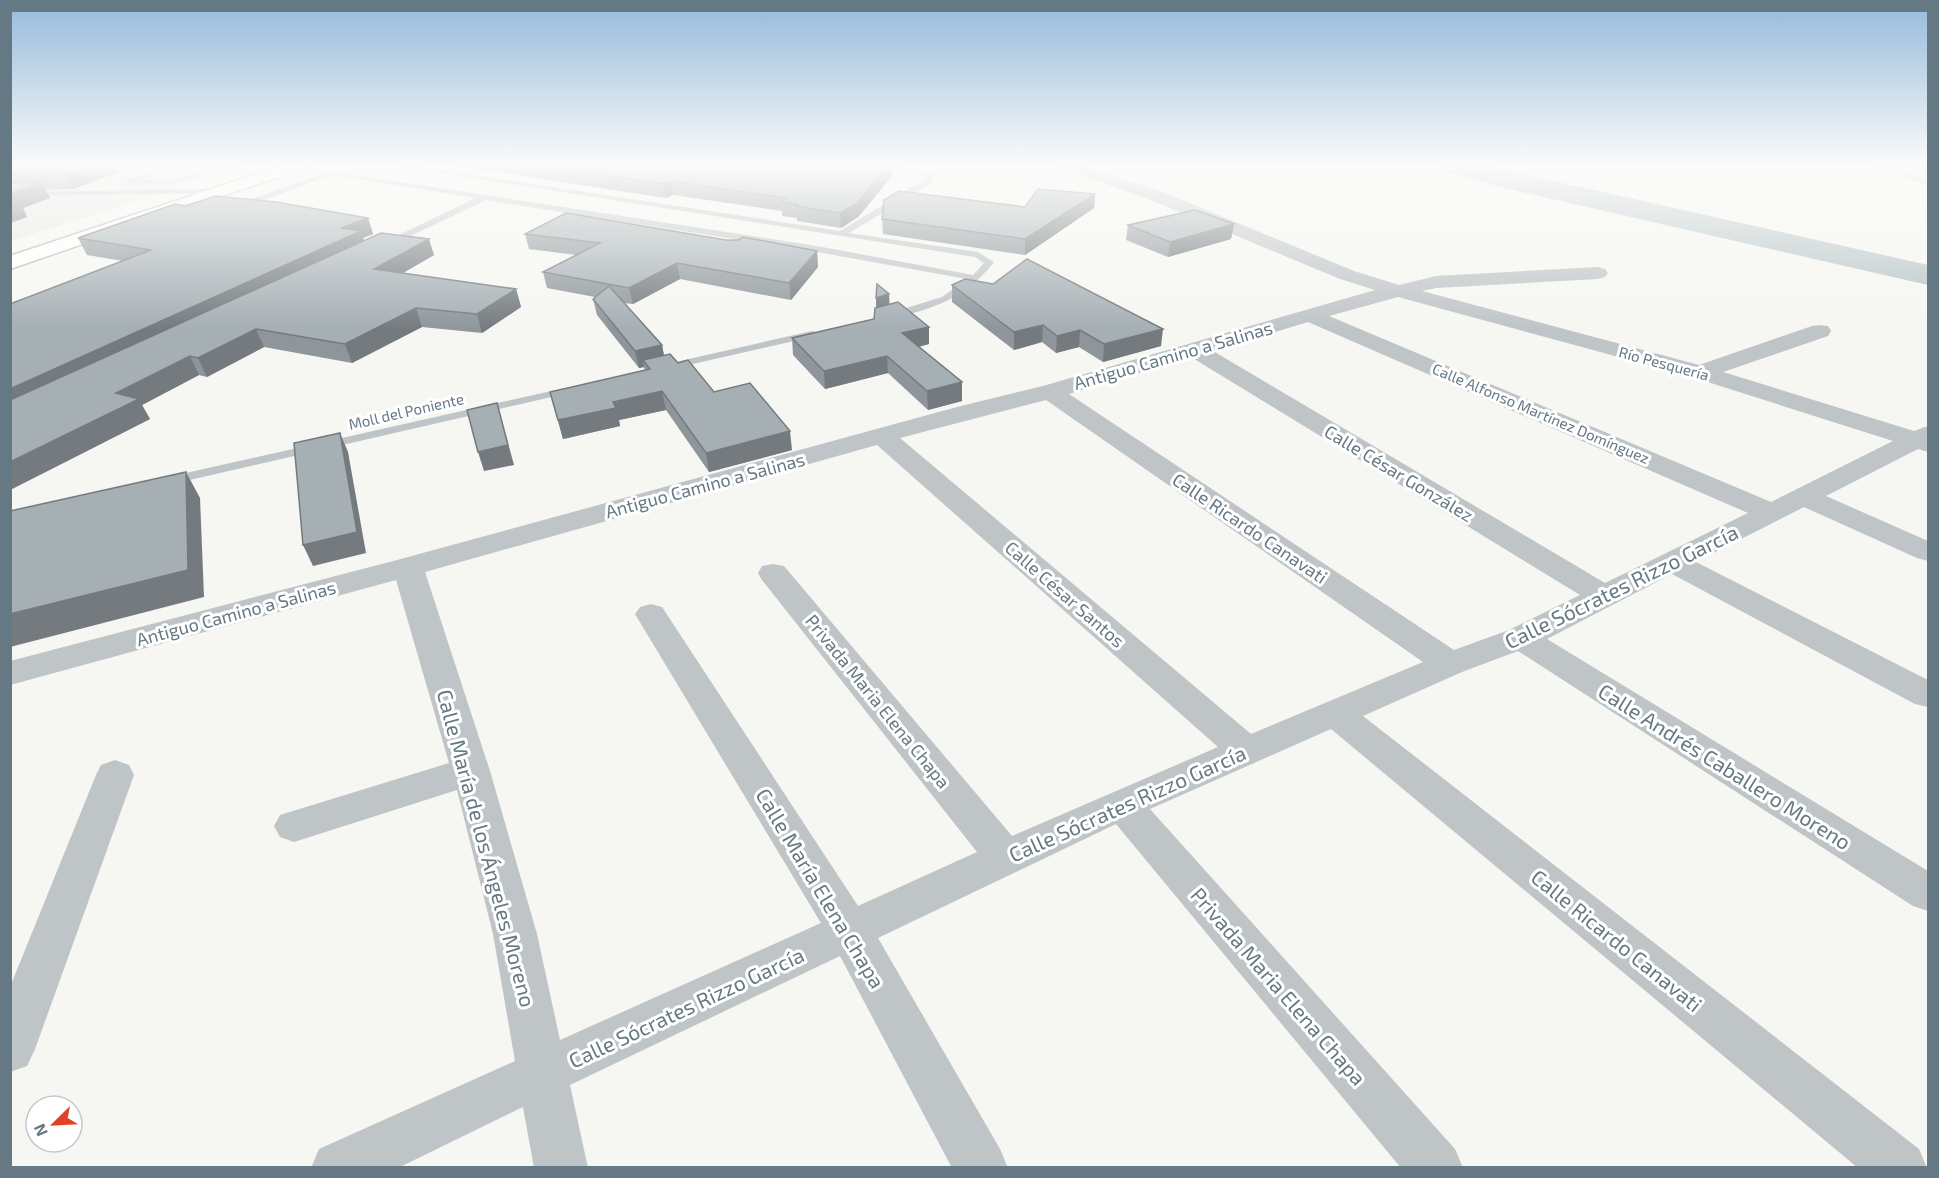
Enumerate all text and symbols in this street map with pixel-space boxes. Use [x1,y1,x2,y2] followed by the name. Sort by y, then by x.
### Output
[1071,316,1275,394] street label: Antiguo Camino a Salinas
[1617,342,1711,384] street label: Río Pesquería
[1430,359,1652,467] street label: Calle Alfonso Martínez Domínguez
[347,389,465,433] street label: Moll del Poniente
[1321,420,1477,526] street label: Calle César González
[603,448,807,522] street label: Antiguo Camino a Salinas
[1169,468,1331,588] street label: Calle Ricardo Canavati
[1500,519,1742,653] street label: Calle Sócrates Rizzo García
[1001,536,1129,652] street label: Calle César Santos
[134,576,338,650] street label: Antiguo Camino a Salinas
[801,610,955,792] street label: Privada Maria Elena Chapa
[1594,678,1856,854] street label: Calle Andrés Caballero Moreno
[433,687,541,1009] street label: Calle María de los Ángeles Moreno
[1005,739,1249,867] street label: Calle Sócrates Rizzo García
[751,783,891,993] street label: Calle María Elena Chapa
[1527,864,1707,1016] street label: Calle Ricardo Canavati
[1186,882,1372,1090] street label: Privada Maria Elena Chapa
[564,941,808,1073] street label: Calle Sócrates Rizzo García
[24,1094,84,1154] north arrow
[29,1121,51,1139] text: N

